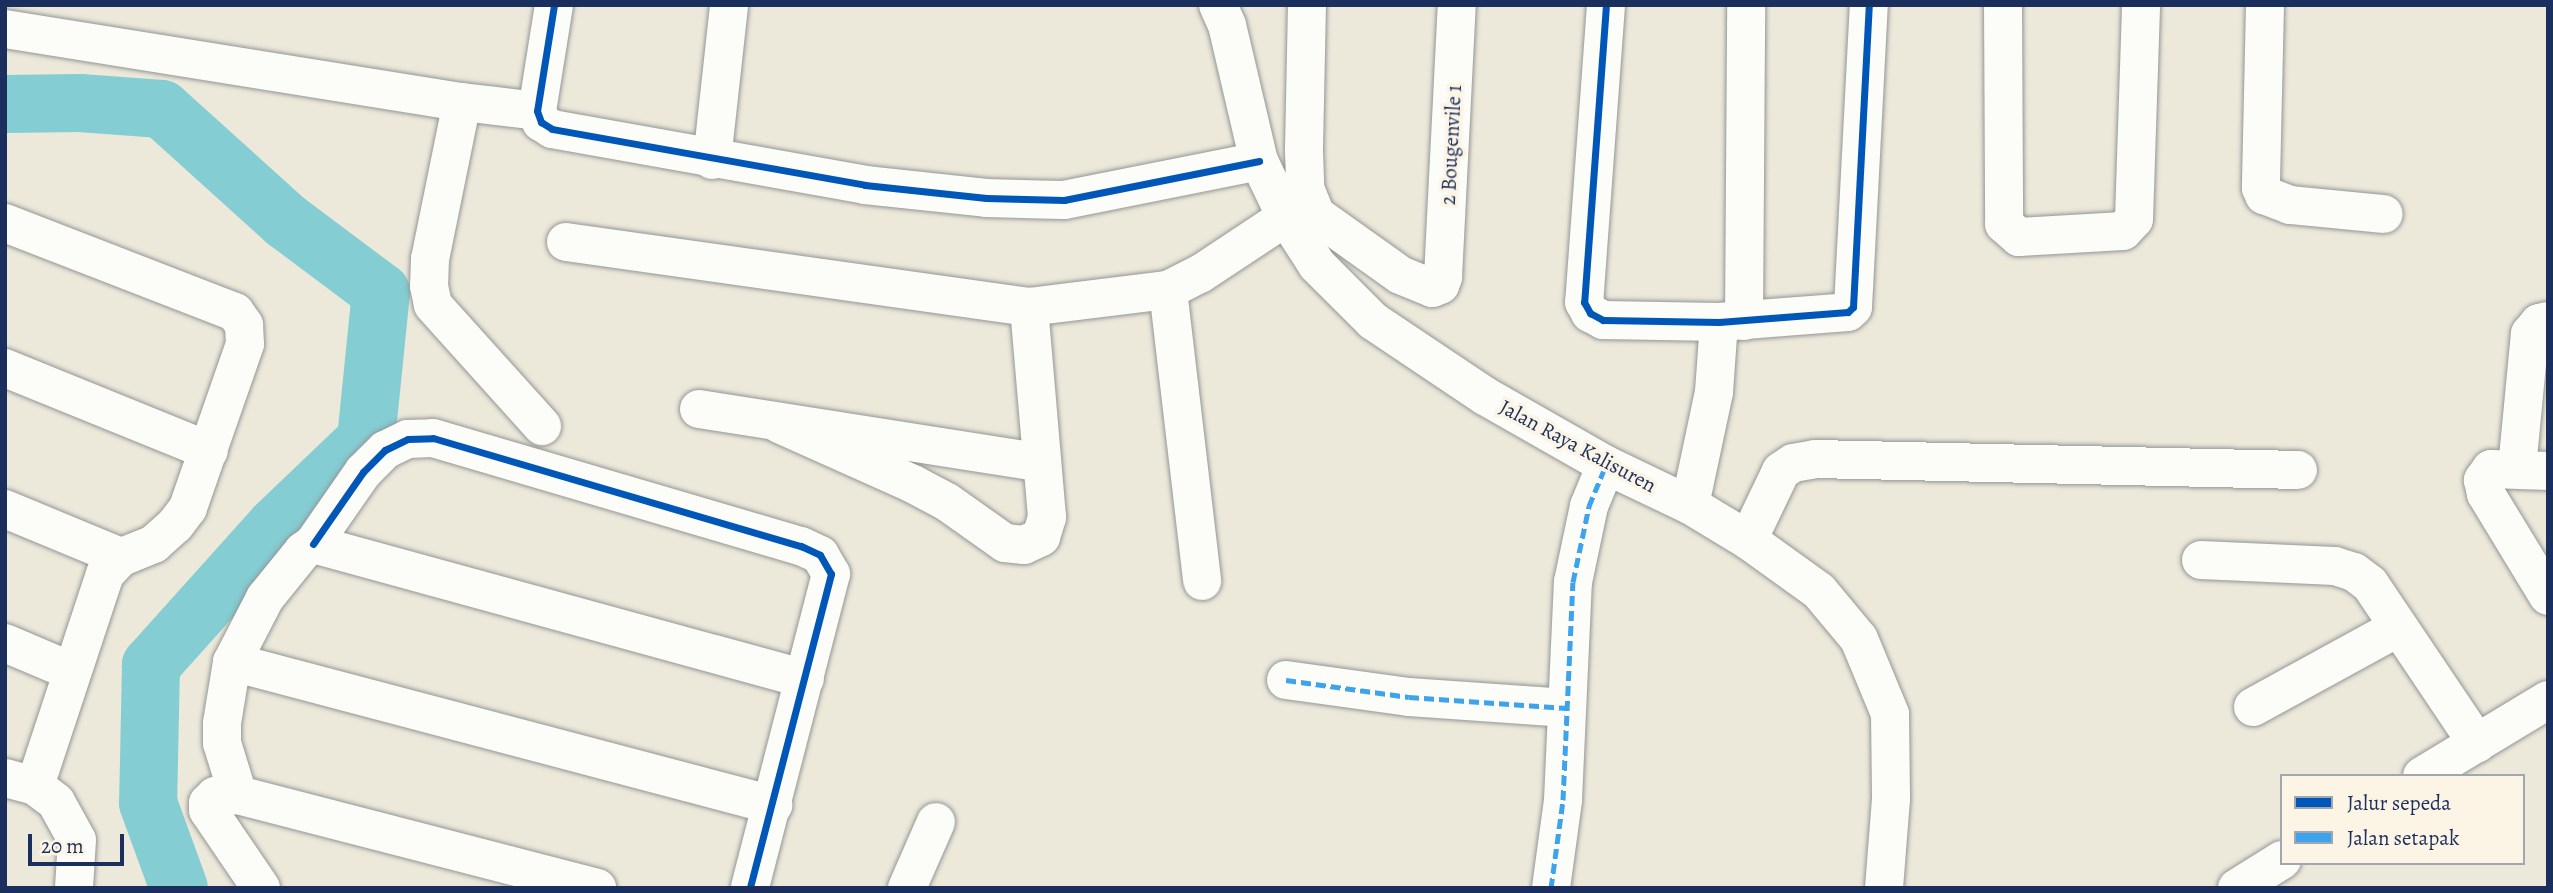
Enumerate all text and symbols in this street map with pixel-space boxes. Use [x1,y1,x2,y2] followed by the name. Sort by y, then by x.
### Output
[1435,84,1467,206] street label: 2 Bougenvile 1
[1495,394,1661,498] street label: Jalan Raya Kalisuren
[2280,774,2525,865] legend
[2347,789,2451,817] text: Jalur sepeda
[32,820,128,864] scale bar
[2347,824,2459,852] text: Jalan setapak
[41,832,84,860] text: 20 m

